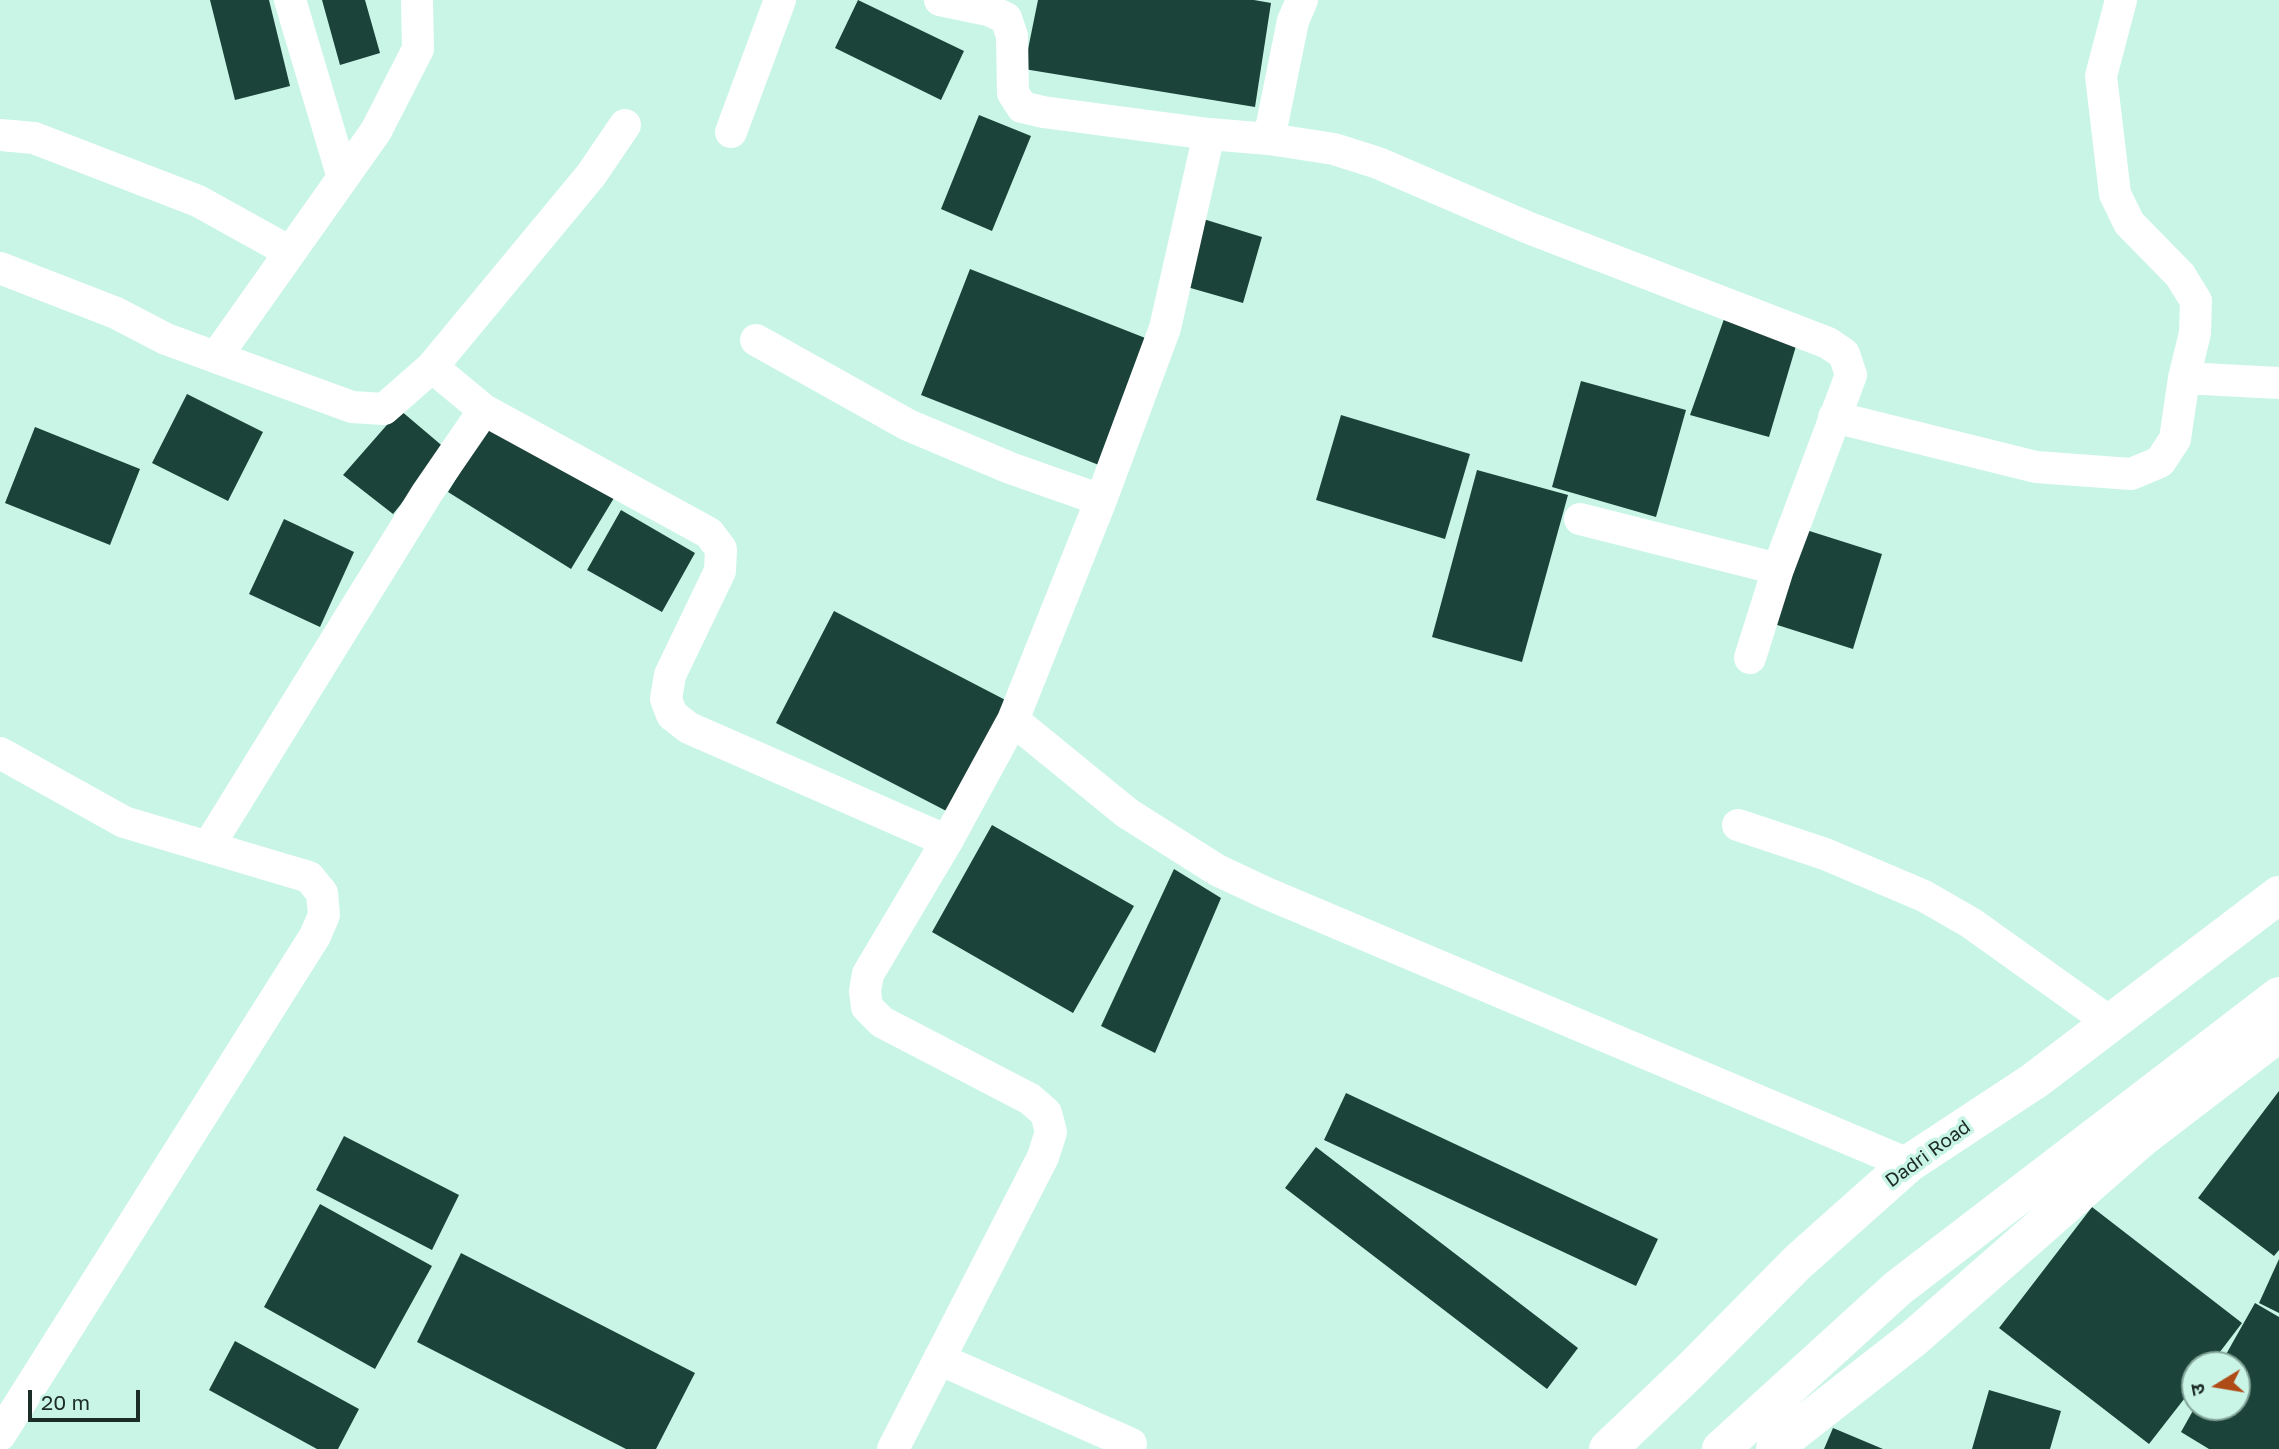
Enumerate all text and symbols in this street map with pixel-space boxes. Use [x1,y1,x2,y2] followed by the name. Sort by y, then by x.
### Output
[1881,1116,1975,1192] street label: Dadri Road
[2181,1351,2251,1421] north arrow
[32,1376,144,1420] scale bar
[2185,1382,2209,1397] text: उ
[41,1389,90,1415] text: 20 m

